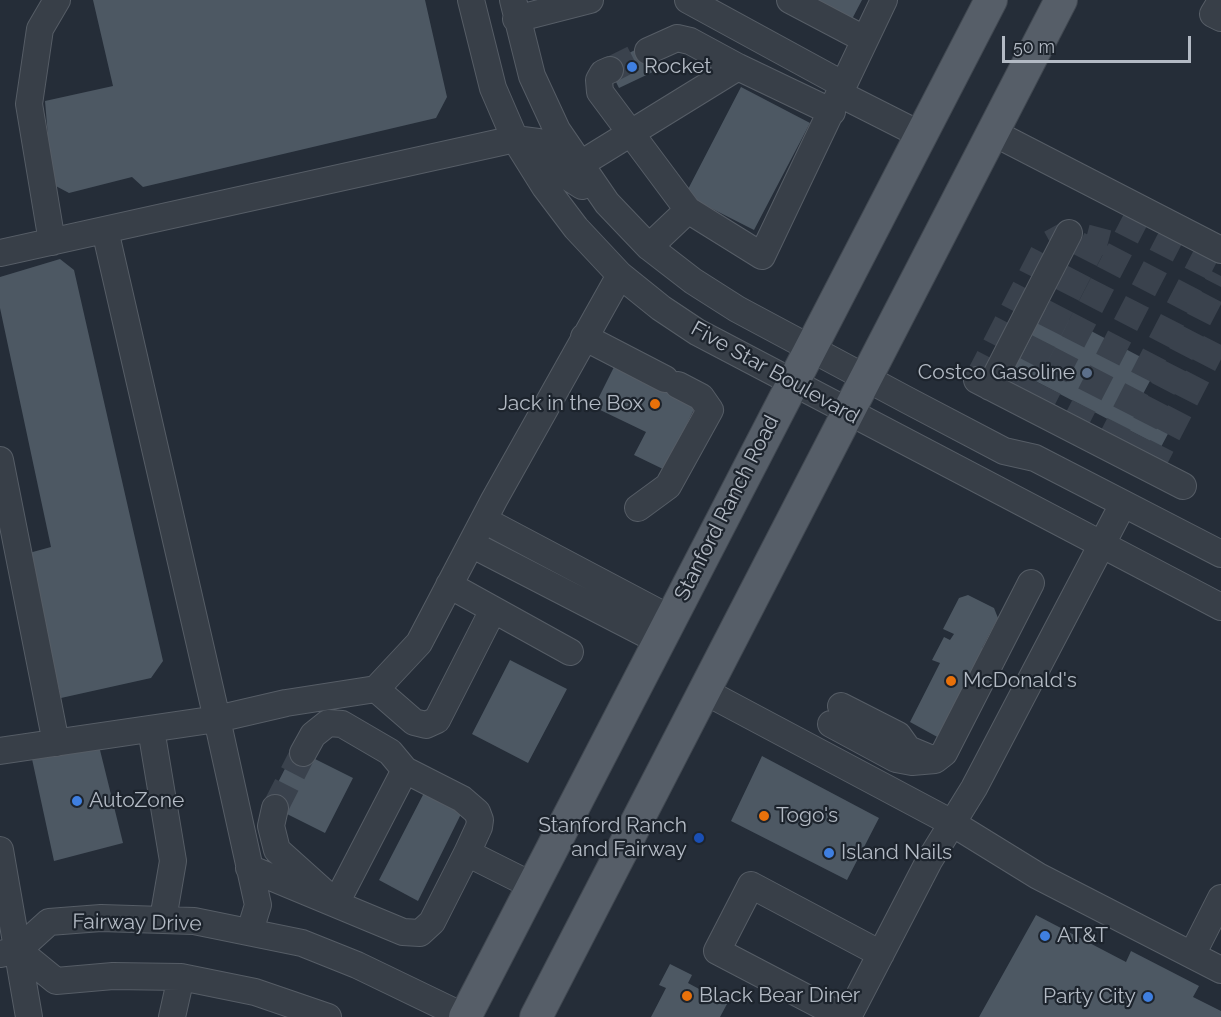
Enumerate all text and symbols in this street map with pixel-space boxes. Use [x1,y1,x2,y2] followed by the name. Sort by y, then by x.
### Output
[1005,24,1194,62] scale bar
[1013,36,1055,57] text: 50 m
[644,54,711,80] place label: Rocket
[625,60,639,74] marker: Rocket
[686,316,864,430] street label: Five Star Boulevard
[918,360,1075,386] place label: Costco Gasoline
[1080,366,1094,380] marker: Costco Gasoline
[498,391,643,417] place label: Jack in the Box
[648,397,662,411] marker: Jack in the Box
[669,411,785,605] street label: Stanford Ranch Road
[963,668,1077,694] place label: McDonald's
[944,674,958,688] marker: McDonald's
[89,788,184,814] place label: AutoZone
[70,794,84,808] marker: AutoZone
[776,803,838,829] place label: Togo's
[757,809,771,823] marker: Togo's
[538,813,687,863] place label: Stanford Ranch and Fairway
[692,831,706,845] marker: Stanford Ranch and Fairway
[841,840,952,866] place label: Island Nails
[822,846,836,860] marker: Island Nails
[72,909,202,937] street label: Fairway Drive
[1057,923,1108,949] place label: AT&T
[1038,929,1052,943] marker: AT&T
[699,983,860,1009] place label: Black Bear Diner
[1043,984,1136,1010] place label: Party City
[680,989,694,1003] marker: Black Bear Diner
[1141,990,1155,1004] marker: Party City

